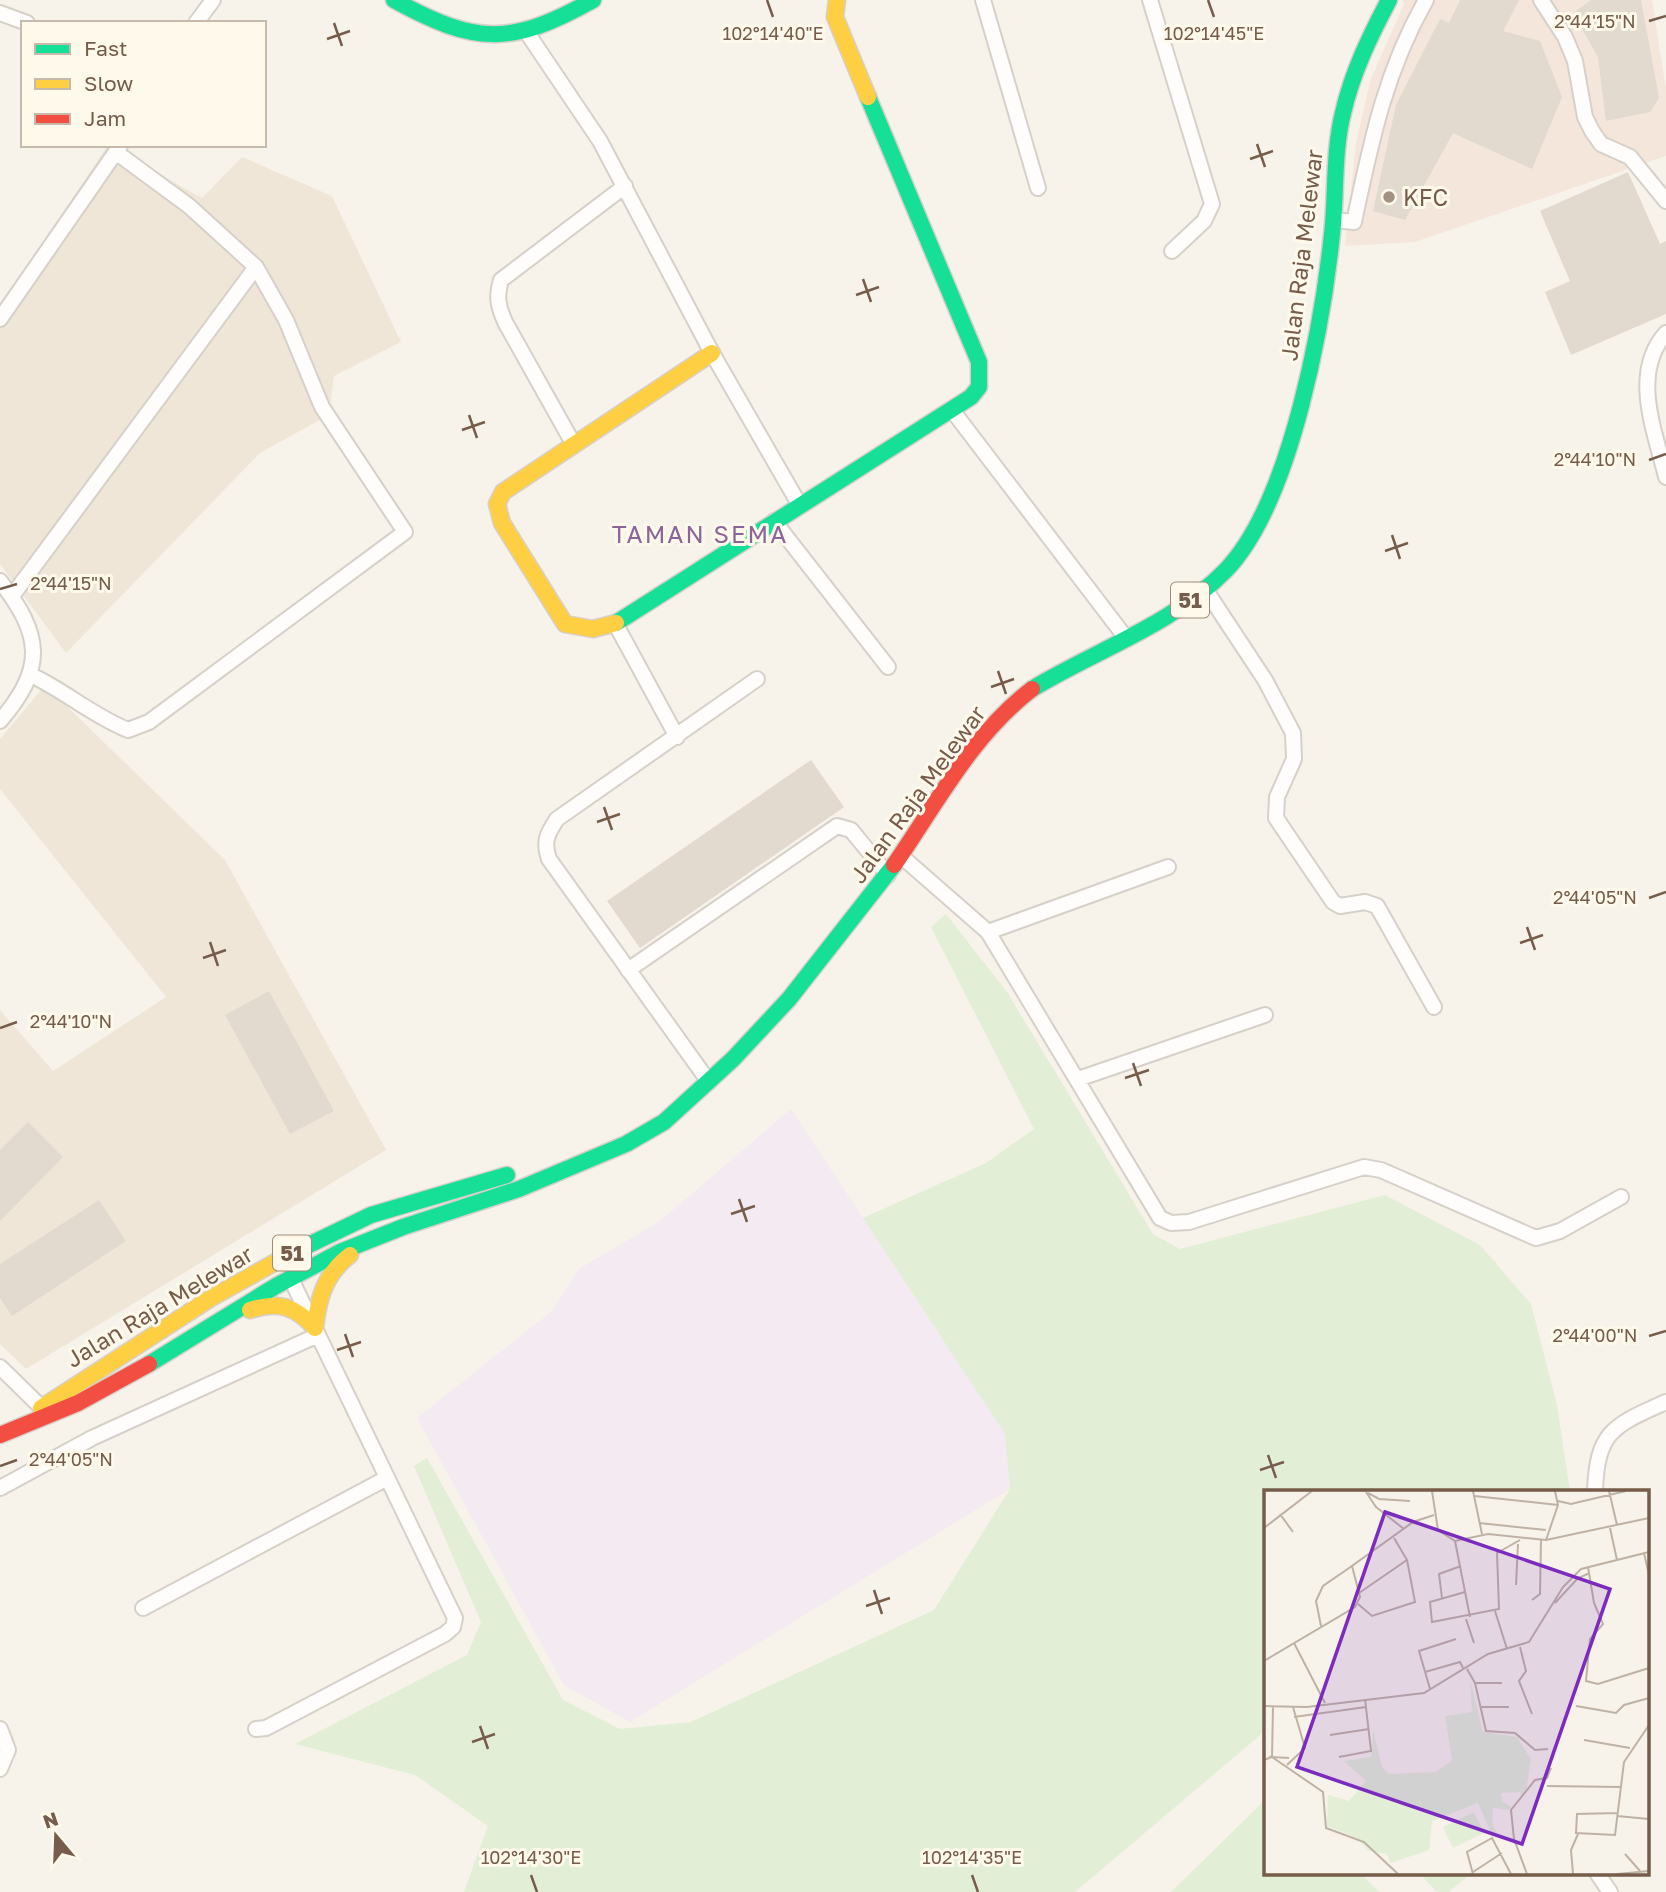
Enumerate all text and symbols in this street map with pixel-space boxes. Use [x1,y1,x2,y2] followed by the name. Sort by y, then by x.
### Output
[1554,10,1636,32] text: 2°44'15"N
[21,21,266,147] legend
[722,22,824,44] text: 102°14'40"E
[1164,22,1264,44] text: 102°14'45"E
[84,35,127,61] text: Fast
[84,70,133,96] text: Slow
[84,105,126,131] text: Jam
[1274,148,1328,362] street label: Jalan Raja Melewar
[1403,183,1448,211] place label: KFC
[1381,189,1397,205] marker: KFC
[1554,448,1636,470] text: 2°44'10"N
[612,519,788,548] district label: TAMAN SEMA
[30,572,112,594] text: 2°44'15"N
[1171,582,1209,618] road number: 51
[843,700,991,888] street label: Jalan Raja Melewar
[1553,886,1637,908] text: 2°44'05"N
[30,1010,112,1032] text: 2°44'10"N
[273,1236,311,1270] road number: 51
[61,1239,257,1373] street label: Jalan Raja Melewar
[1553,1324,1637,1346] text: 2°44'00"N
[29,1448,113,1470] text: 2°44'05"N
[1264,1490,1648,1874] inset map
[21,1801,91,1871] north arrow
[40,1806,61,1833] text: N
[481,1846,581,1868] text: 102°14'30"E
[922,1846,1022,1868] text: 102°14'35"E

